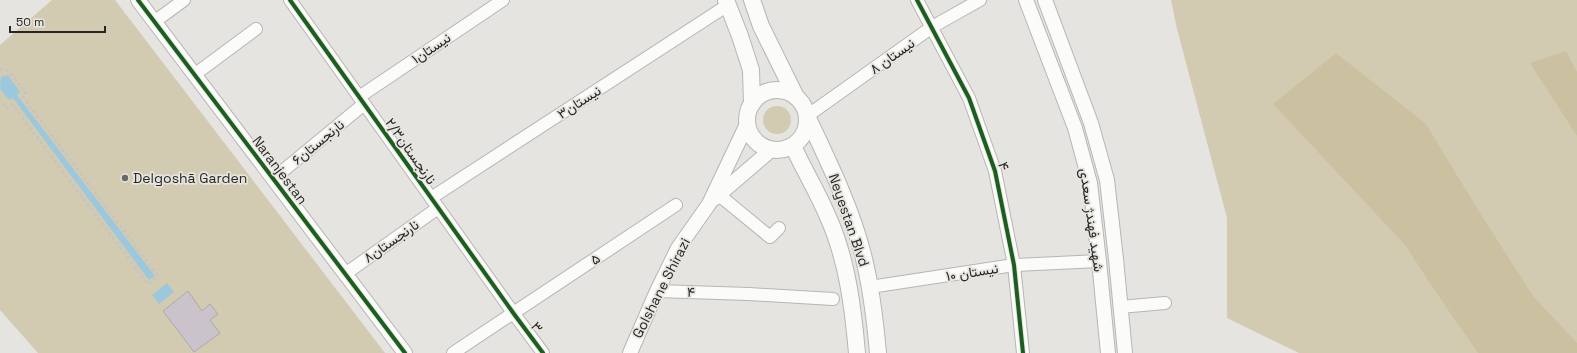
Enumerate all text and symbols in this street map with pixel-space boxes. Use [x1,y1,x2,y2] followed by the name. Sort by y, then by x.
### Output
[10,8,105,34] scale bar
[16,14,44,30] text: 50 m
[408,28,454,68] street label: ۱نیستان
[866,34,918,78] street label: نیستان ۸
[554,81,604,123] street label: ۳نیستان
[382,114,440,188] street label: ۲/۳نارنجستان
[288,115,348,169] street label: ۶نارنجستان
[248,132,312,208] street label: Naranjestan
[994,160,1014,172] street label: ۴
[1076,167,1108,273] street label: شهید فهندژ سعدی
[133,169,247,187] place label: Delgoshā Garden
[825,171,873,269] street label: Neyestan Blvd
[120,173,130,183] marker: Delgoshā Garden
[360,215,422,267] street label: ۸نارنجستان
[628,235,694,341] street label: Golshane Shirazi
[587,249,603,269] street label: ۵
[944,259,1000,285] street label: نیستان ۱۰
[687,283,695,301] street label: ۴
[527,318,547,336] street label: ۳

